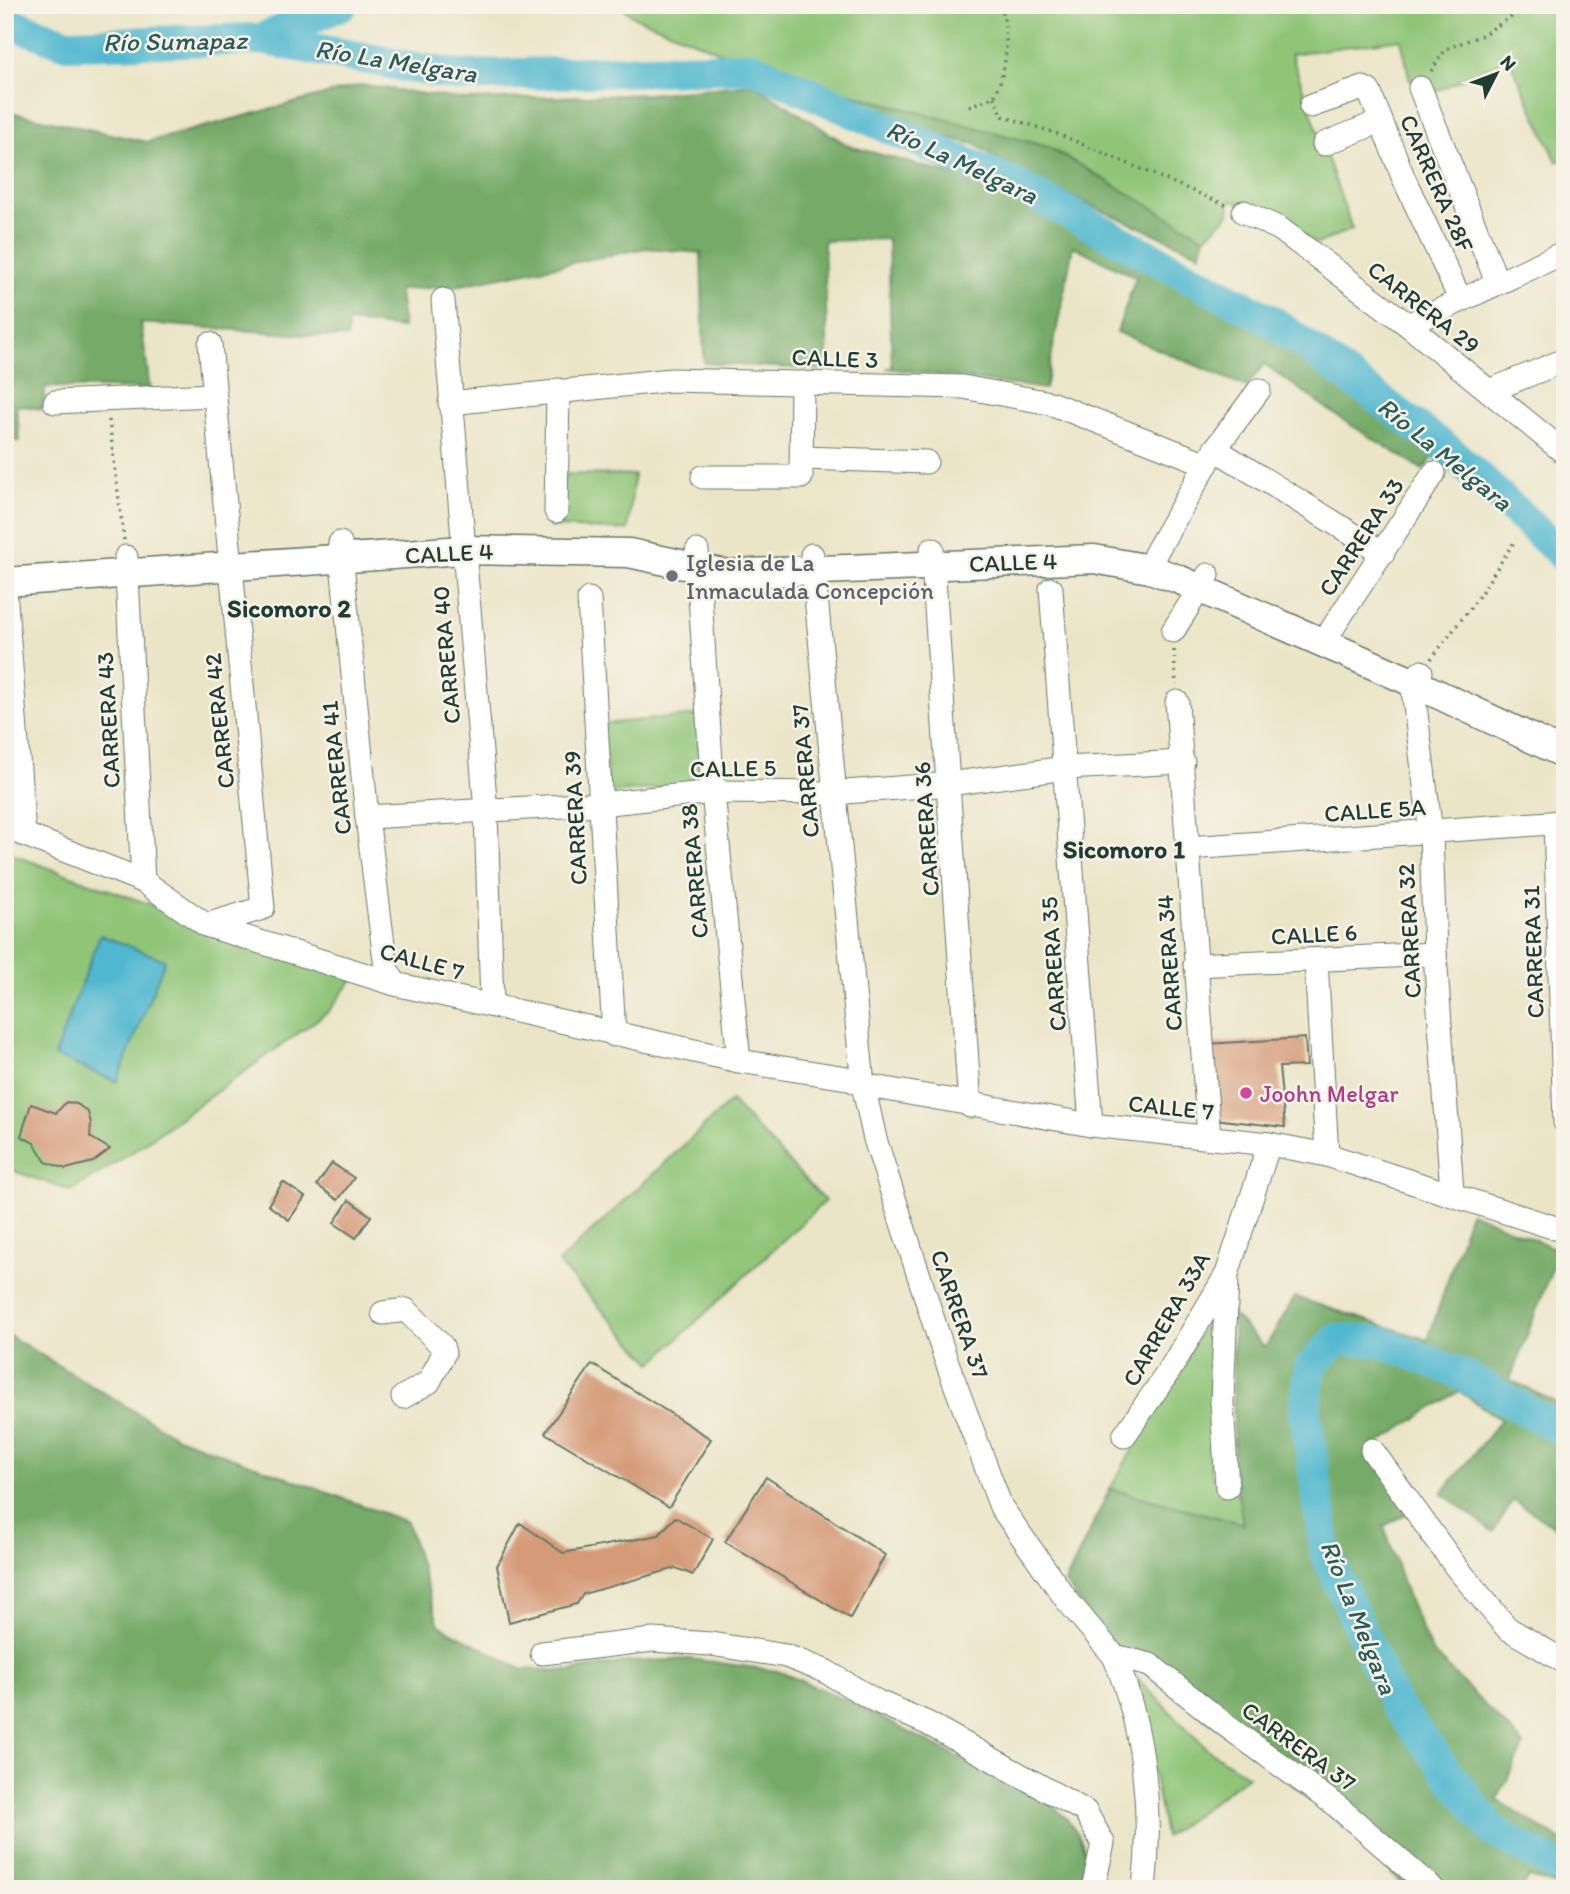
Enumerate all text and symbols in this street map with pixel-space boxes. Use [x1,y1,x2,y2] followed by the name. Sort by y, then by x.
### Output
[103,24,249,58] water label: Río Sumapaz
[313,32,480,90] water label: Río La Melgara
[1462,38,1532,108] north arrow
[1495,50,1521,75] text: N
[1394,110,1480,257] street label: CARRERA 28F
[881,113,1044,212] water label: Río La Melgara
[1362,254,1486,360] street label: CARRERA 29
[791,342,879,374] street label: CALLE 3
[1371,390,1519,519] water label: Río La Melgara
[1312,472,1410,602] street label: CARRERA 33
[404,536,494,570] street label: CALLE 4
[968,546,1058,578] street label: CALLE 4
[686,548,934,605] place label: Iglesia de La Inmaculada Concepción
[664,568,680,584] marker: Iglesia de La Inmaculada Concepción
[426,585,466,725] street label: CARRERA 40
[227,592,351,624] district label: Sicomoro 2
[90,651,126,789] street label: CARRERA 43
[197,651,241,790] street label: CARRERA 42
[315,699,357,837] street label: CARRERA 41
[785,703,825,839] street label: CARRERA 37
[557,750,593,886] street label: CARRERA 39
[690,753,776,783] street label: CALLE 5
[907,761,945,897] street label: CARRERA 36
[1323,792,1427,828] street label: CALLE 5A
[674,802,714,940] street label: CARRERA 38
[1063,833,1185,865] district label: Sicomoro 1
[1391,863,1427,999] street label: CARRERA 32
[1516,885,1550,1019] street label: CARRERA 31
[1150,894,1188,1032] street label: CARRERA 34
[1034,896,1072,1032] street label: CARRERA 35
[1270,917,1358,951] street label: CALLE 6
[377,936,467,986] street label: CALLE 7
[1260,1079,1398,1108] place label: Joohn Melgar
[1238,1085,1254,1101] marker: Joohn Melgar
[1127,1088,1215,1126] street label: CALLE 7
[924,1246,996,1382] street label: CARRERA 37
[1116,1247,1216,1391] street label: CARRERA 33A
[1314,1535,1405,1700] water label: Río La Melgara
[1236,1695,1362,1797] street label: CARRERA 37

